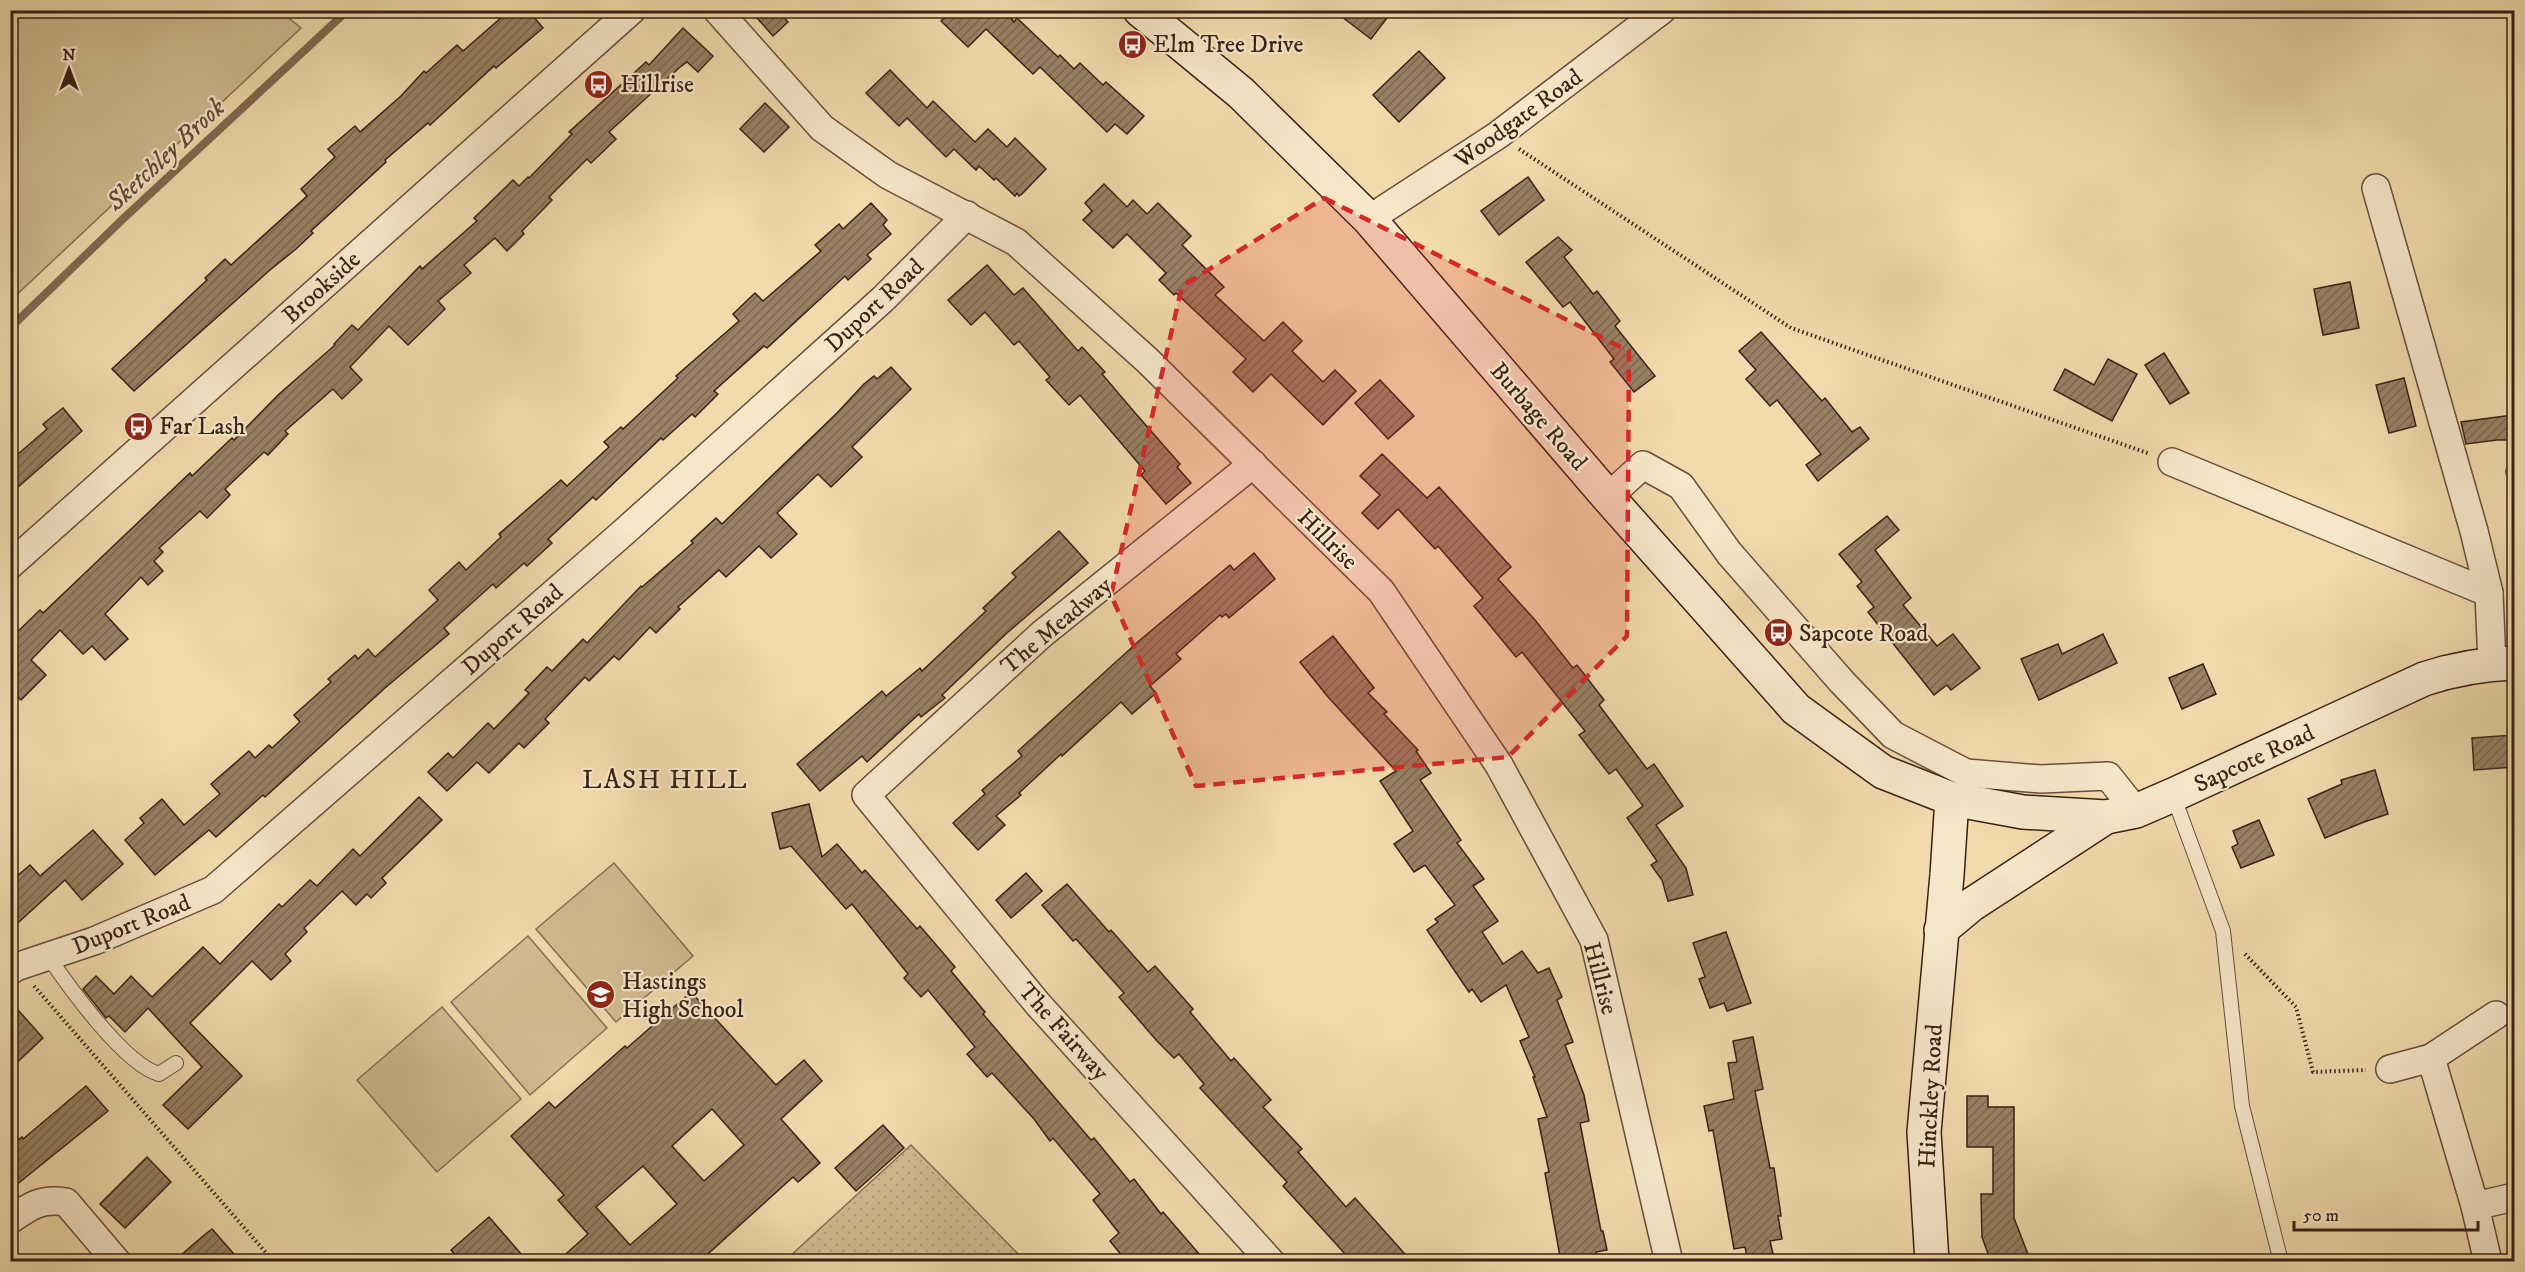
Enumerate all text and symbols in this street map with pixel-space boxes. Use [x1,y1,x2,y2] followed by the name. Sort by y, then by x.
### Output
[1116,28,1148,60] bus stop icon: Elm Tree Drive
[1153,30,1304,60] place label: Elm Tree Drive
[39,39,99,99] north arrow
[62,45,76,65] text: N
[1448,62,1588,176] street label: Woodgate Road
[583,68,615,100] bus stop icon: Hillrise
[620,70,694,100] place label: Hillrise
[99,91,233,219] water label: Sketchley Brook
[276,245,367,331] street label: Brookside
[819,252,930,359] street label: Duport Road
[1483,356,1593,477] street label: Burbage Road
[122,410,154,442] bus stop icon: Far Lash
[159,412,246,442] place label: Far Lash
[1291,503,1364,576] street label: Hillrise
[995,570,1119,681] street label: The Meadway
[456,578,570,682] street label: Duport Road
[1762,617,1794,649] bus stop icon: Sapcote Road
[1799,619,1928,649] place label: Sapcote Road
[2189,718,2319,800] street label: Sapcote Road
[582,763,748,797] district label: LASH HILL
[68,888,195,962] street label: Duport Road
[1576,939,1624,1018] street label: Hillrise
[622,967,744,1025] place label: Hastings High School
[1011,976,1116,1088] street label: The Fairway
[585,979,617,1011] school or university icon: Hastings High School
[1912,1023,1950,1169] street label: Hinckley Road
[2294,1194,2478,1232] scale bar
[2303,1205,2339,1227] text: 50 m

